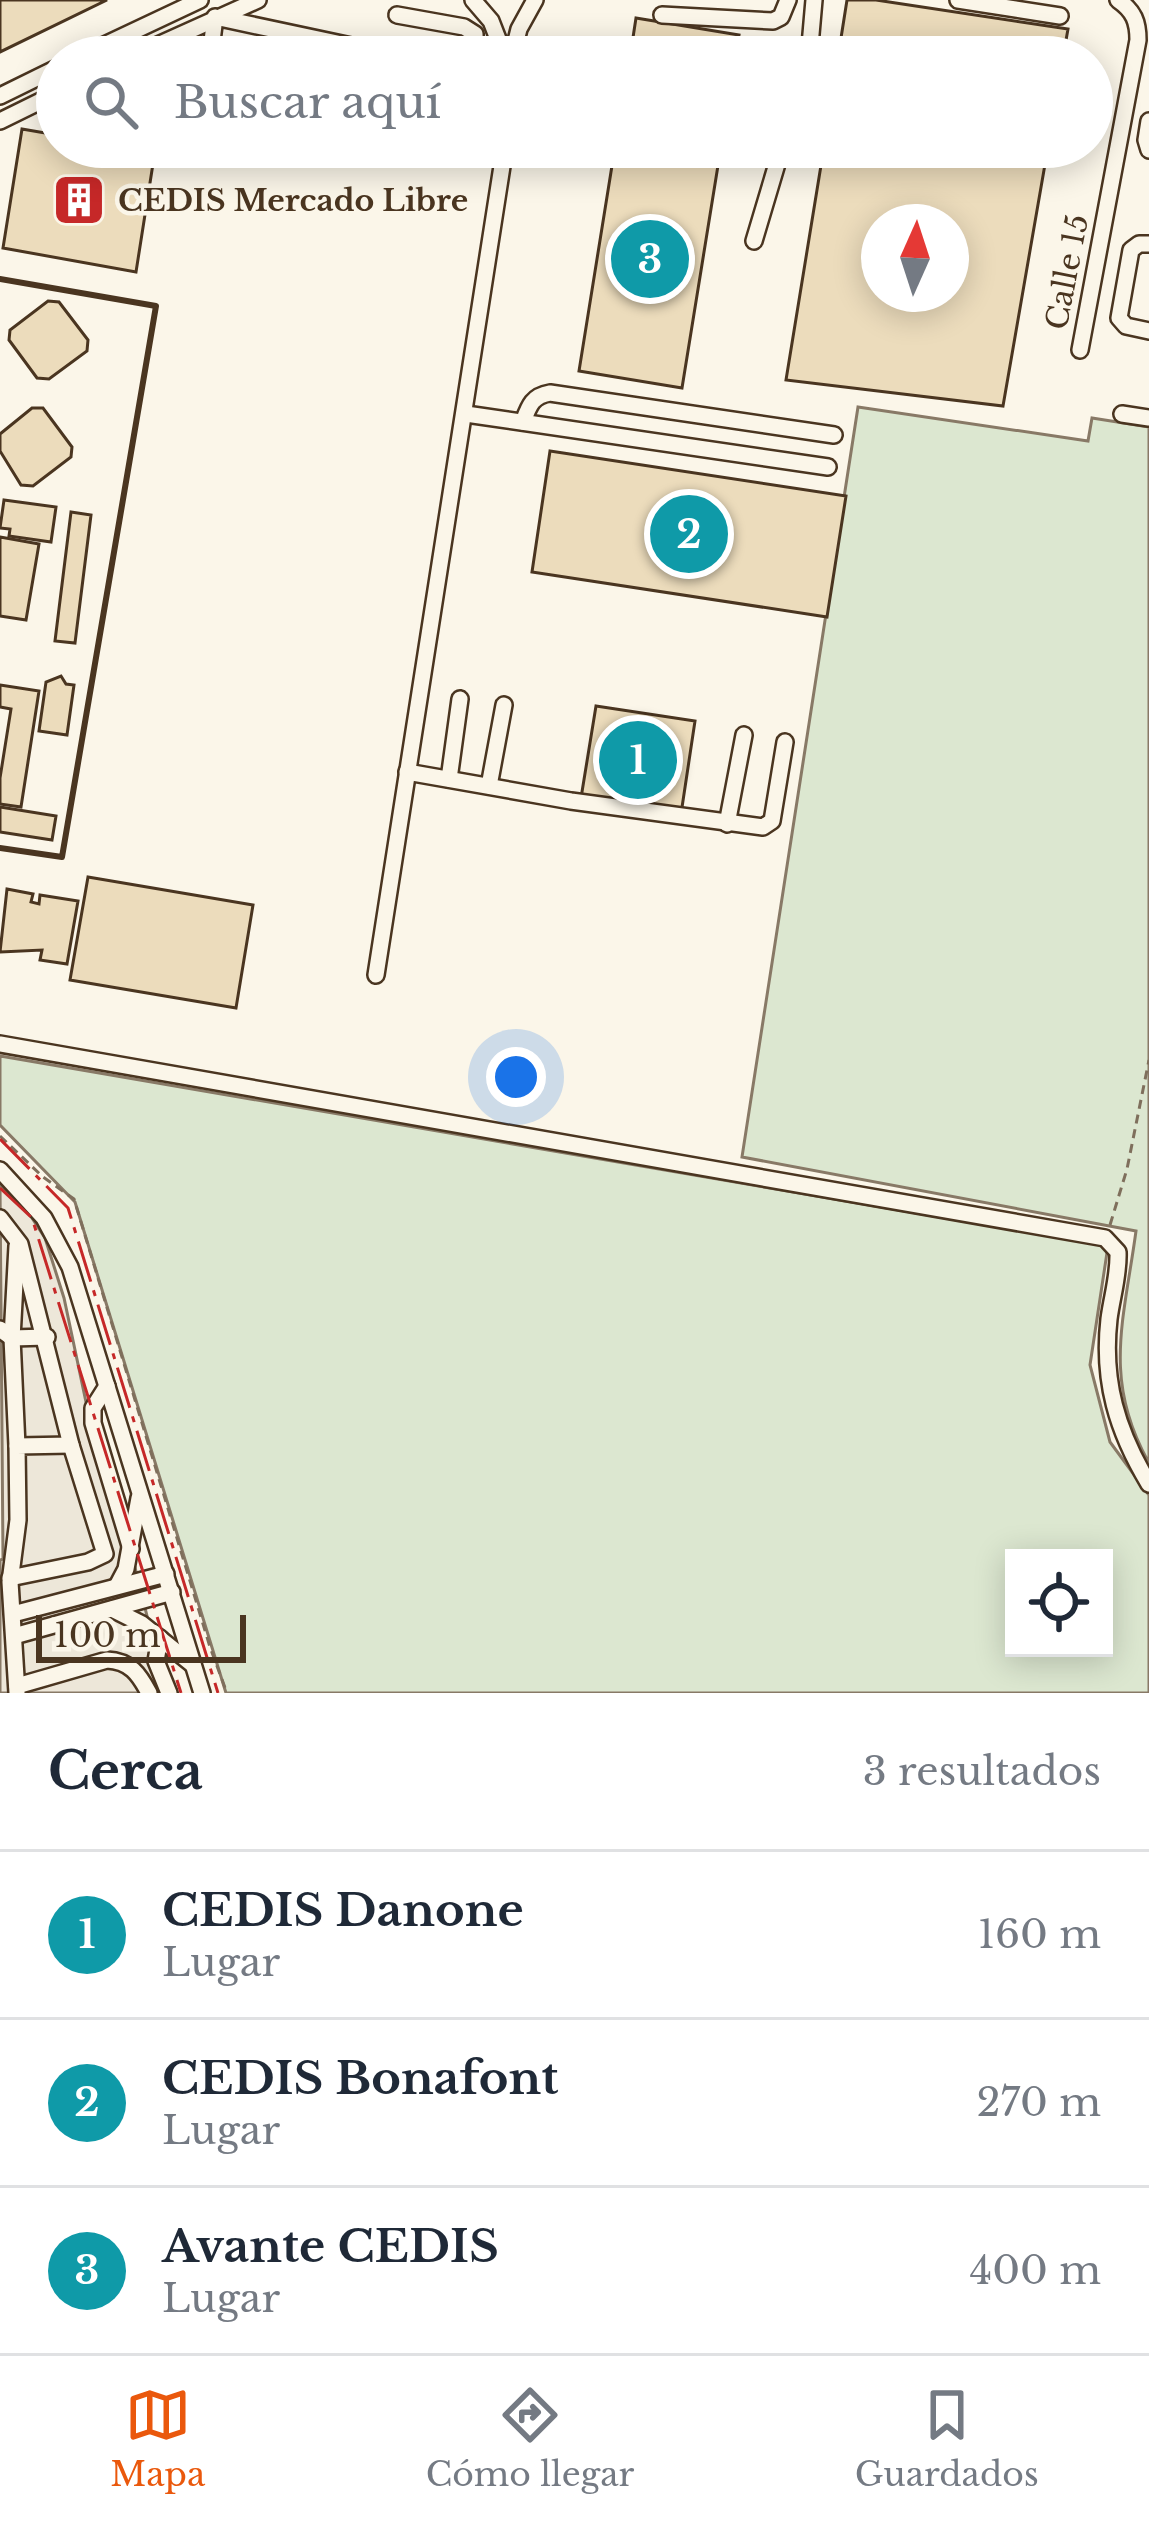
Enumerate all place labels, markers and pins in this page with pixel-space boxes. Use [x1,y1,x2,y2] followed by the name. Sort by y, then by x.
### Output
[51,172,107,228] building icon: CEDIS Mercado Libre
[118,182,468,219] place label: CEDIS Mercado Libre
[611,214,689,304] pin: 3
[650,489,728,579] pin: 2
[599,715,677,805] pin: 1

